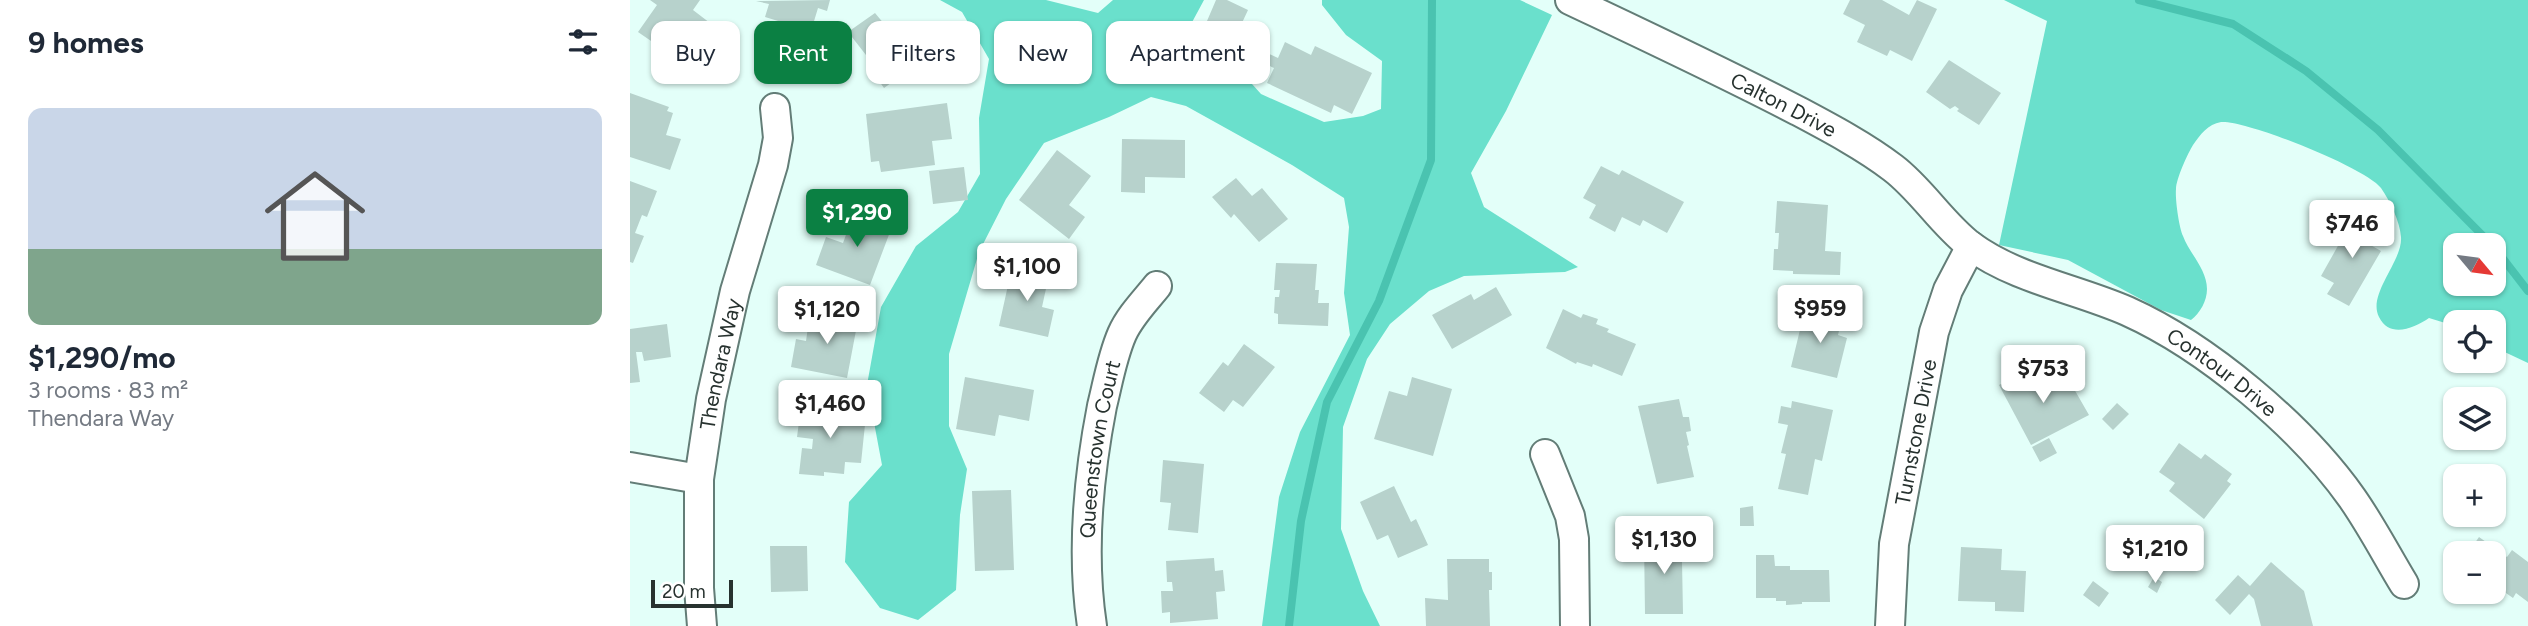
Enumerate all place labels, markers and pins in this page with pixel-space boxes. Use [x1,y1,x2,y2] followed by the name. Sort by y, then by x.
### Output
[800,190,914,249] pin: $1,290
[2311,201,2393,260] pin: $746
[970,244,1084,303] pin: $1,100
[770,286,884,346] pin: $1,120
[1779,286,1861,345] pin: $959
[2002,346,2084,405] pin: $753
[773,380,887,440] pin: $1,460
[1607,516,1721,576] pin: $1,130
[2098,526,2212,585] pin: $1,210

